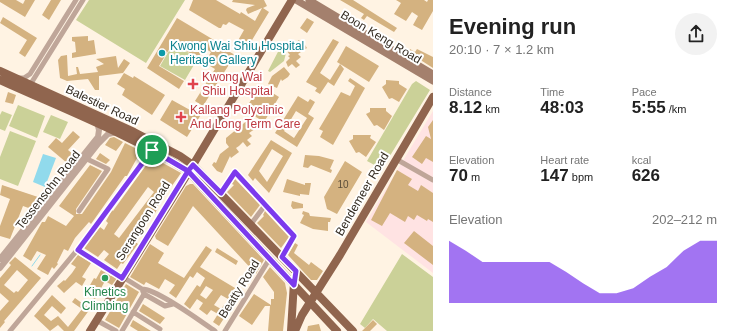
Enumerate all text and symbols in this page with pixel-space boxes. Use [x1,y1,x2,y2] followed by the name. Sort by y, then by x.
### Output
[338,7,424,67] street label: Boon Keng Road
[675,13,717,55] button: share
[449,14,576,39] text: Evening run
[170,39,304,67] place label: Kwong Wai Shiu Hospital Heritage Gallery
[449,42,554,57] text: 20:10 · 7 × 1.2 km
[157,48,167,58] marker: Kwong Wai Shiu Hospital Heritage Gallery
[202,70,273,98] place label: Kwong Wai Shiu Hospital
[187,78,199,90] marker: Kwong Wai Shiu Hospital
[63,82,141,128] street label: Balestier Road
[449,86,492,98] text: Distance
[540,86,564,98] text: Time
[632,86,657,98] text: Pace
[449,98,482,117] text: 8.12
[540,98,584,117] text: 48:03
[632,98,666,117] text: 5:55
[190,103,301,131] place label: Kallang Polyclinic And Long Term Care
[482,103,500,115] text: km
[666,103,686,115] text: /km
[175,111,187,123] marker: Kallang Polyclinic And Long Term Care
[135,133,169,167] pin
[141,139,163,161] icon: arrive
[13,148,83,232] street label: Tessensohn Road
[332,150,392,238] street label: Bendemeer Road
[449,154,494,166] text: Elevation
[540,154,589,166] text: Heart rate
[632,154,651,166] text: kcal
[449,166,468,185] text: 70
[540,166,569,185] text: 147
[632,166,660,185] text: 626
[468,171,480,183] text: m
[569,171,593,183] text: bpm
[113,179,173,263] street label: Serangoon Road
[337,179,349,190] house number: 10
[449,212,502,227] text: Elevation
[652,212,717,227] text: 202–212 m
[216,257,262,321] street label: Beatty Road
[100,273,110,283] marker: Kinetics Climbing
[82,285,128,313] place label: Kinetics Climbing

